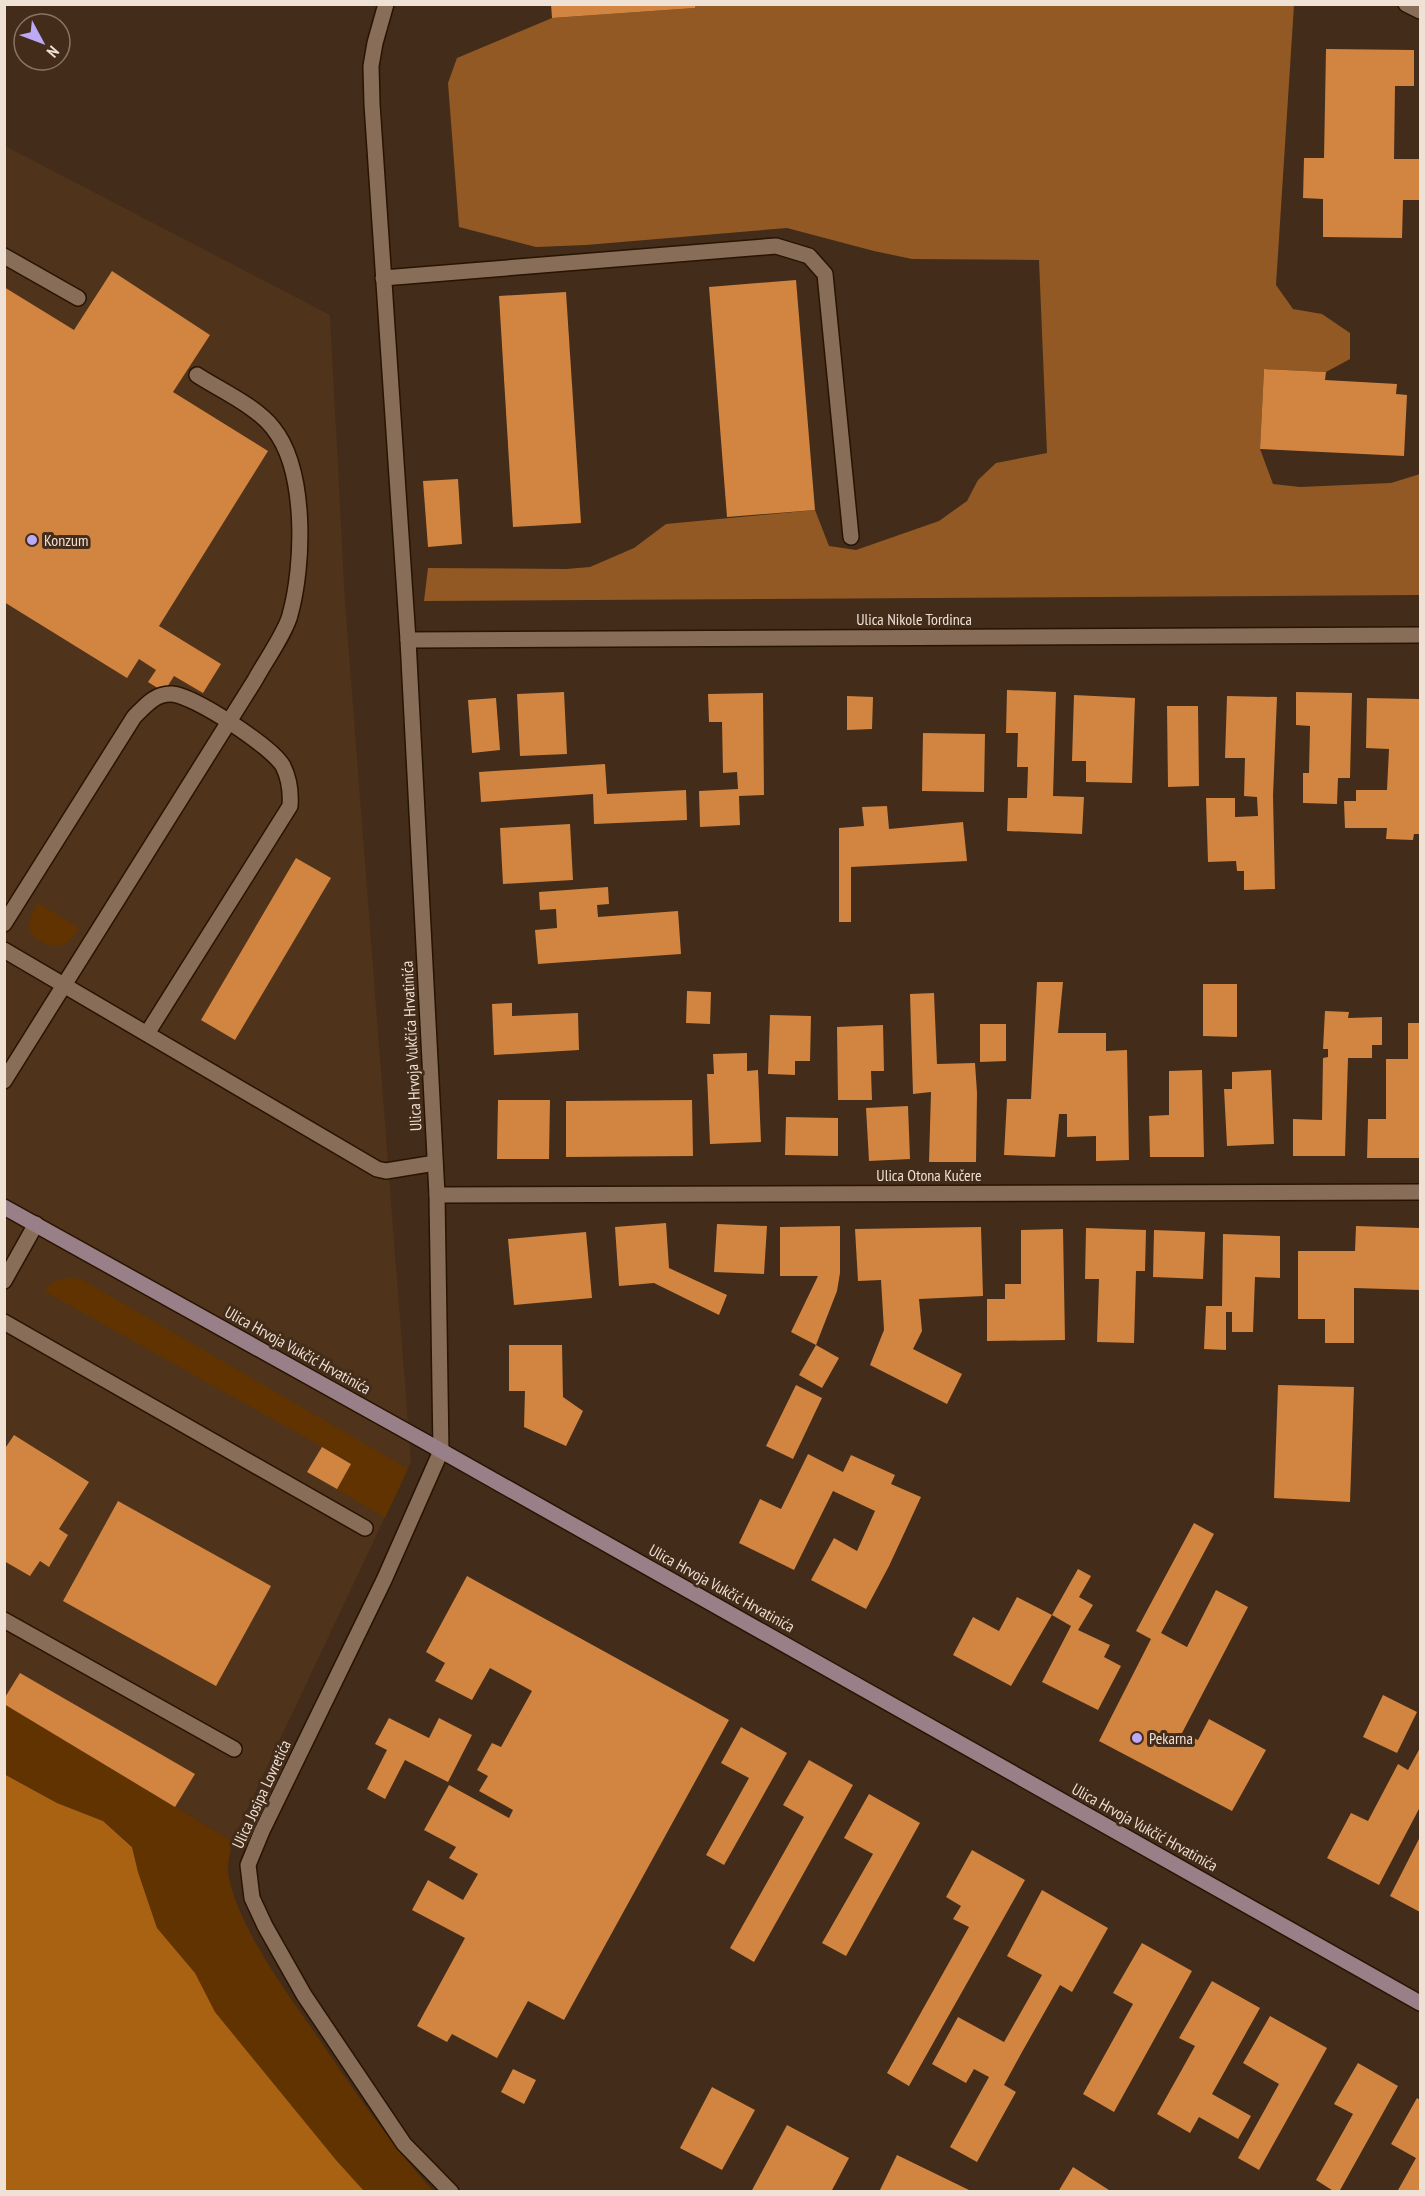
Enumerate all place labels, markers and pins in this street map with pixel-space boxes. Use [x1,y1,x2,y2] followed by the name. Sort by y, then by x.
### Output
[44,530,88,550] place label: Konzum
[25,533,39,547] marker: Konzum
[1149,1728,1193,1748] place label: Pekarna
[1130,1731,1144,1745] marker: Pekarna

